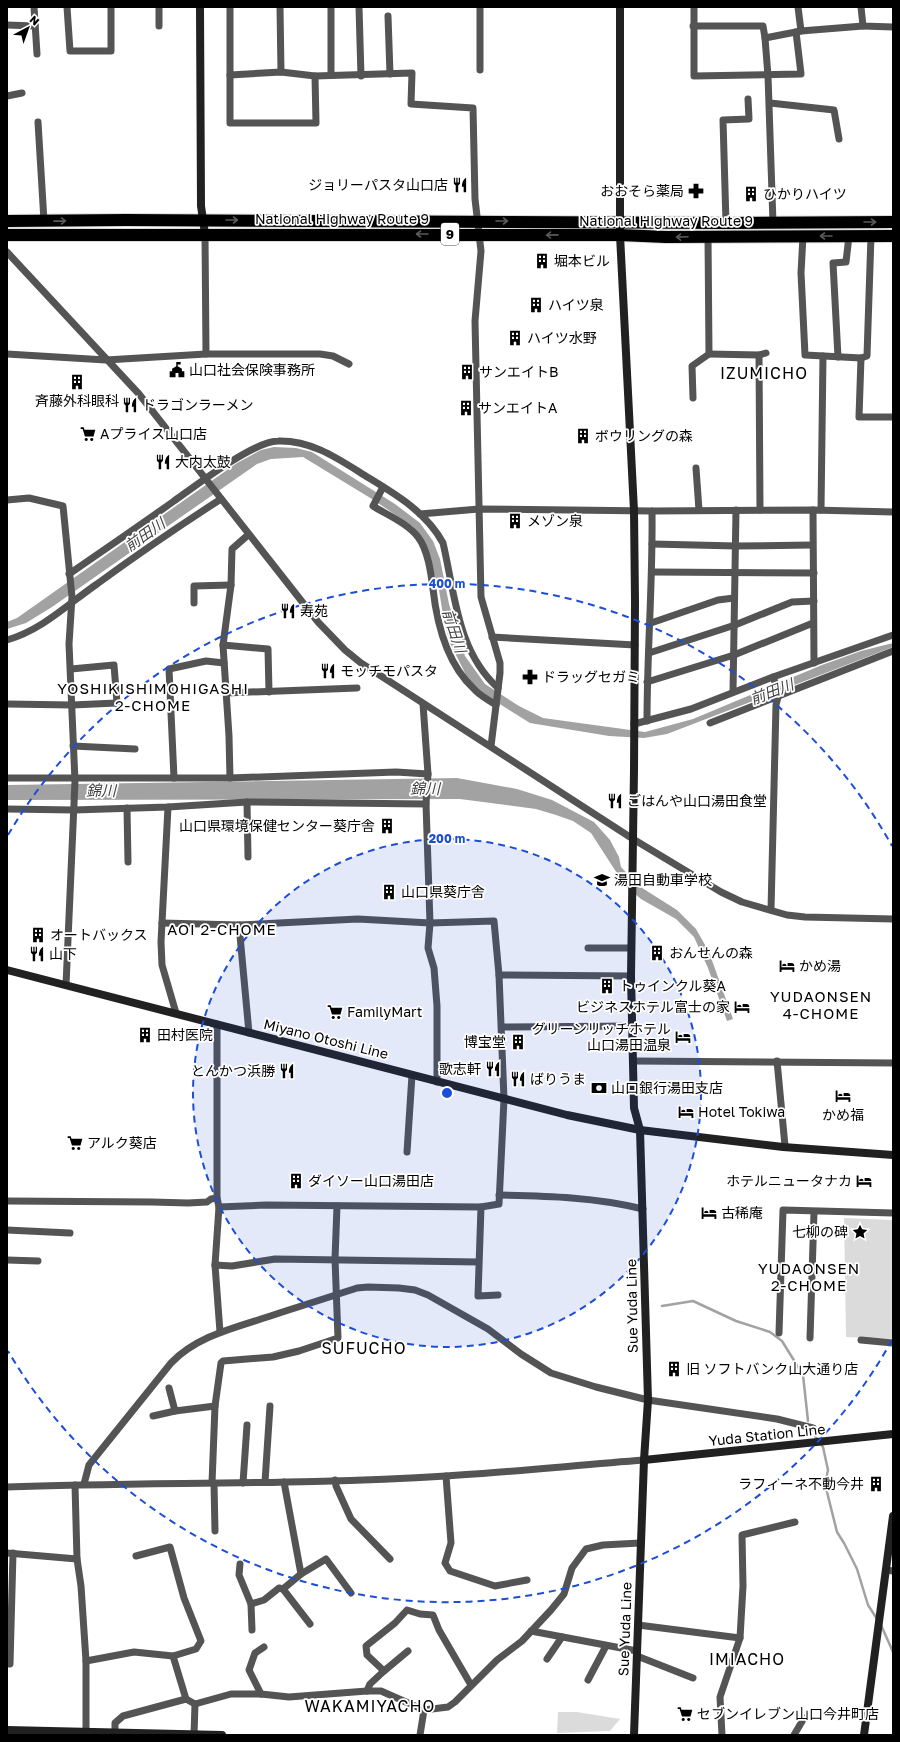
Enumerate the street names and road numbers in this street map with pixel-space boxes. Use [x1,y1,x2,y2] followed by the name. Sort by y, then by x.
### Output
[255,210,429,227] street label: National Highway Route 9
[579,212,753,229] street label: National Highway Route 9
[441,223,459,245] road number: 9
[262,1015,390,1062] street label: Miyano Otoshi Line
[622,1259,641,1353] street label: Sue Yuda Line
[708,1420,826,1449] street label: Yuda Station Line
[614,1582,635,1676] street label: Sue Yuda Line

